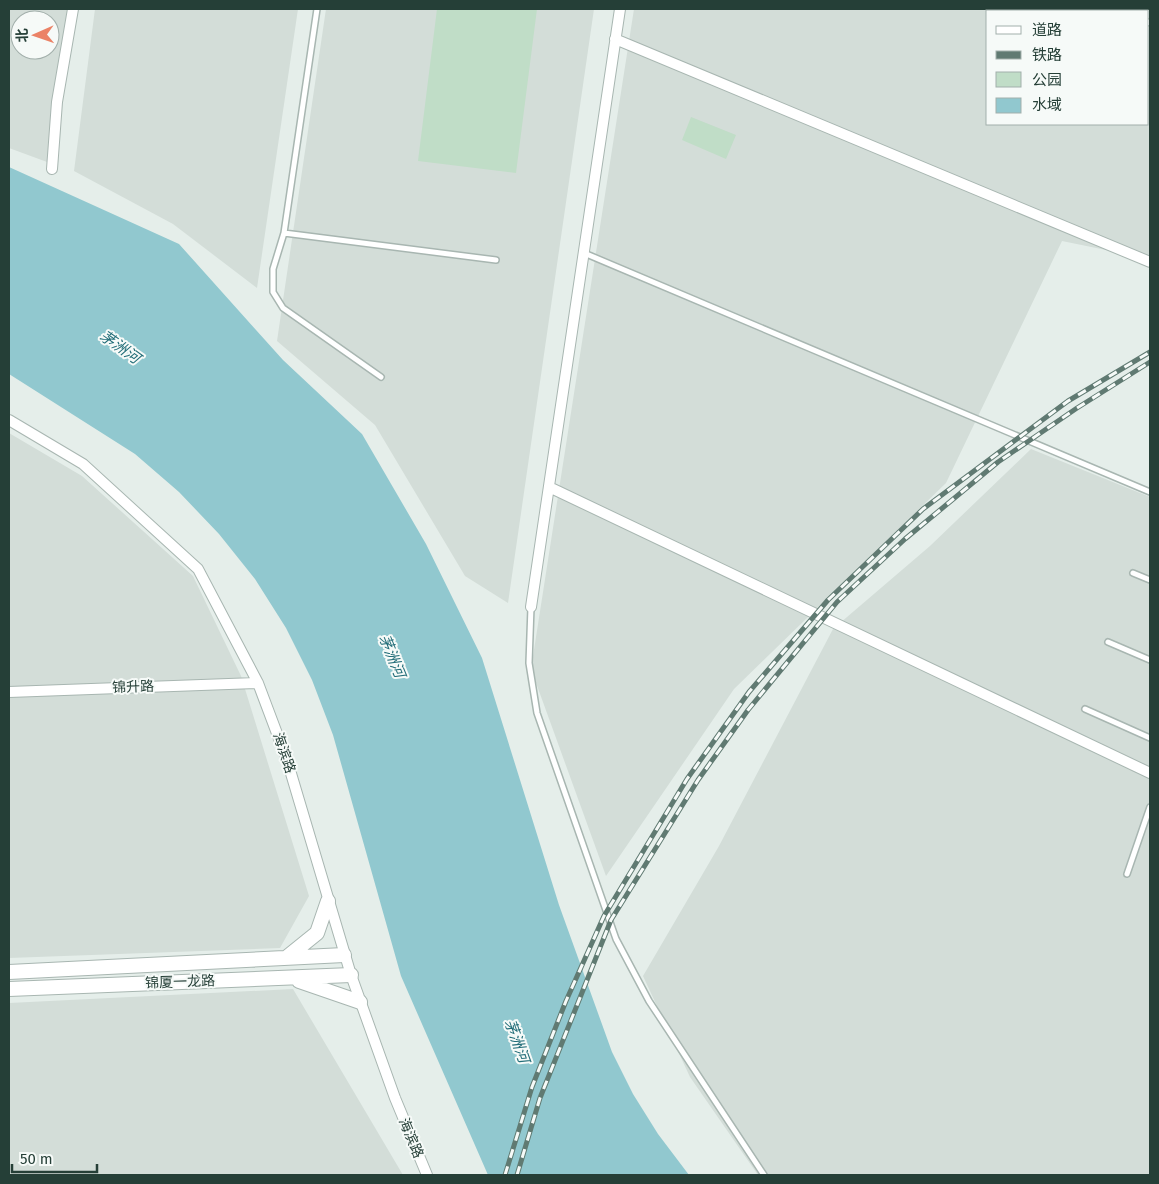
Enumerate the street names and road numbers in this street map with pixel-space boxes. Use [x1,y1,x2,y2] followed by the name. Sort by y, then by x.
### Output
[112,678,154,696] street label: 锦升路
[269,730,299,776] street label: 海滨路
[145,972,215,992] street label: 锦厦一龙路
[395,1115,427,1161] street label: 海滨路

